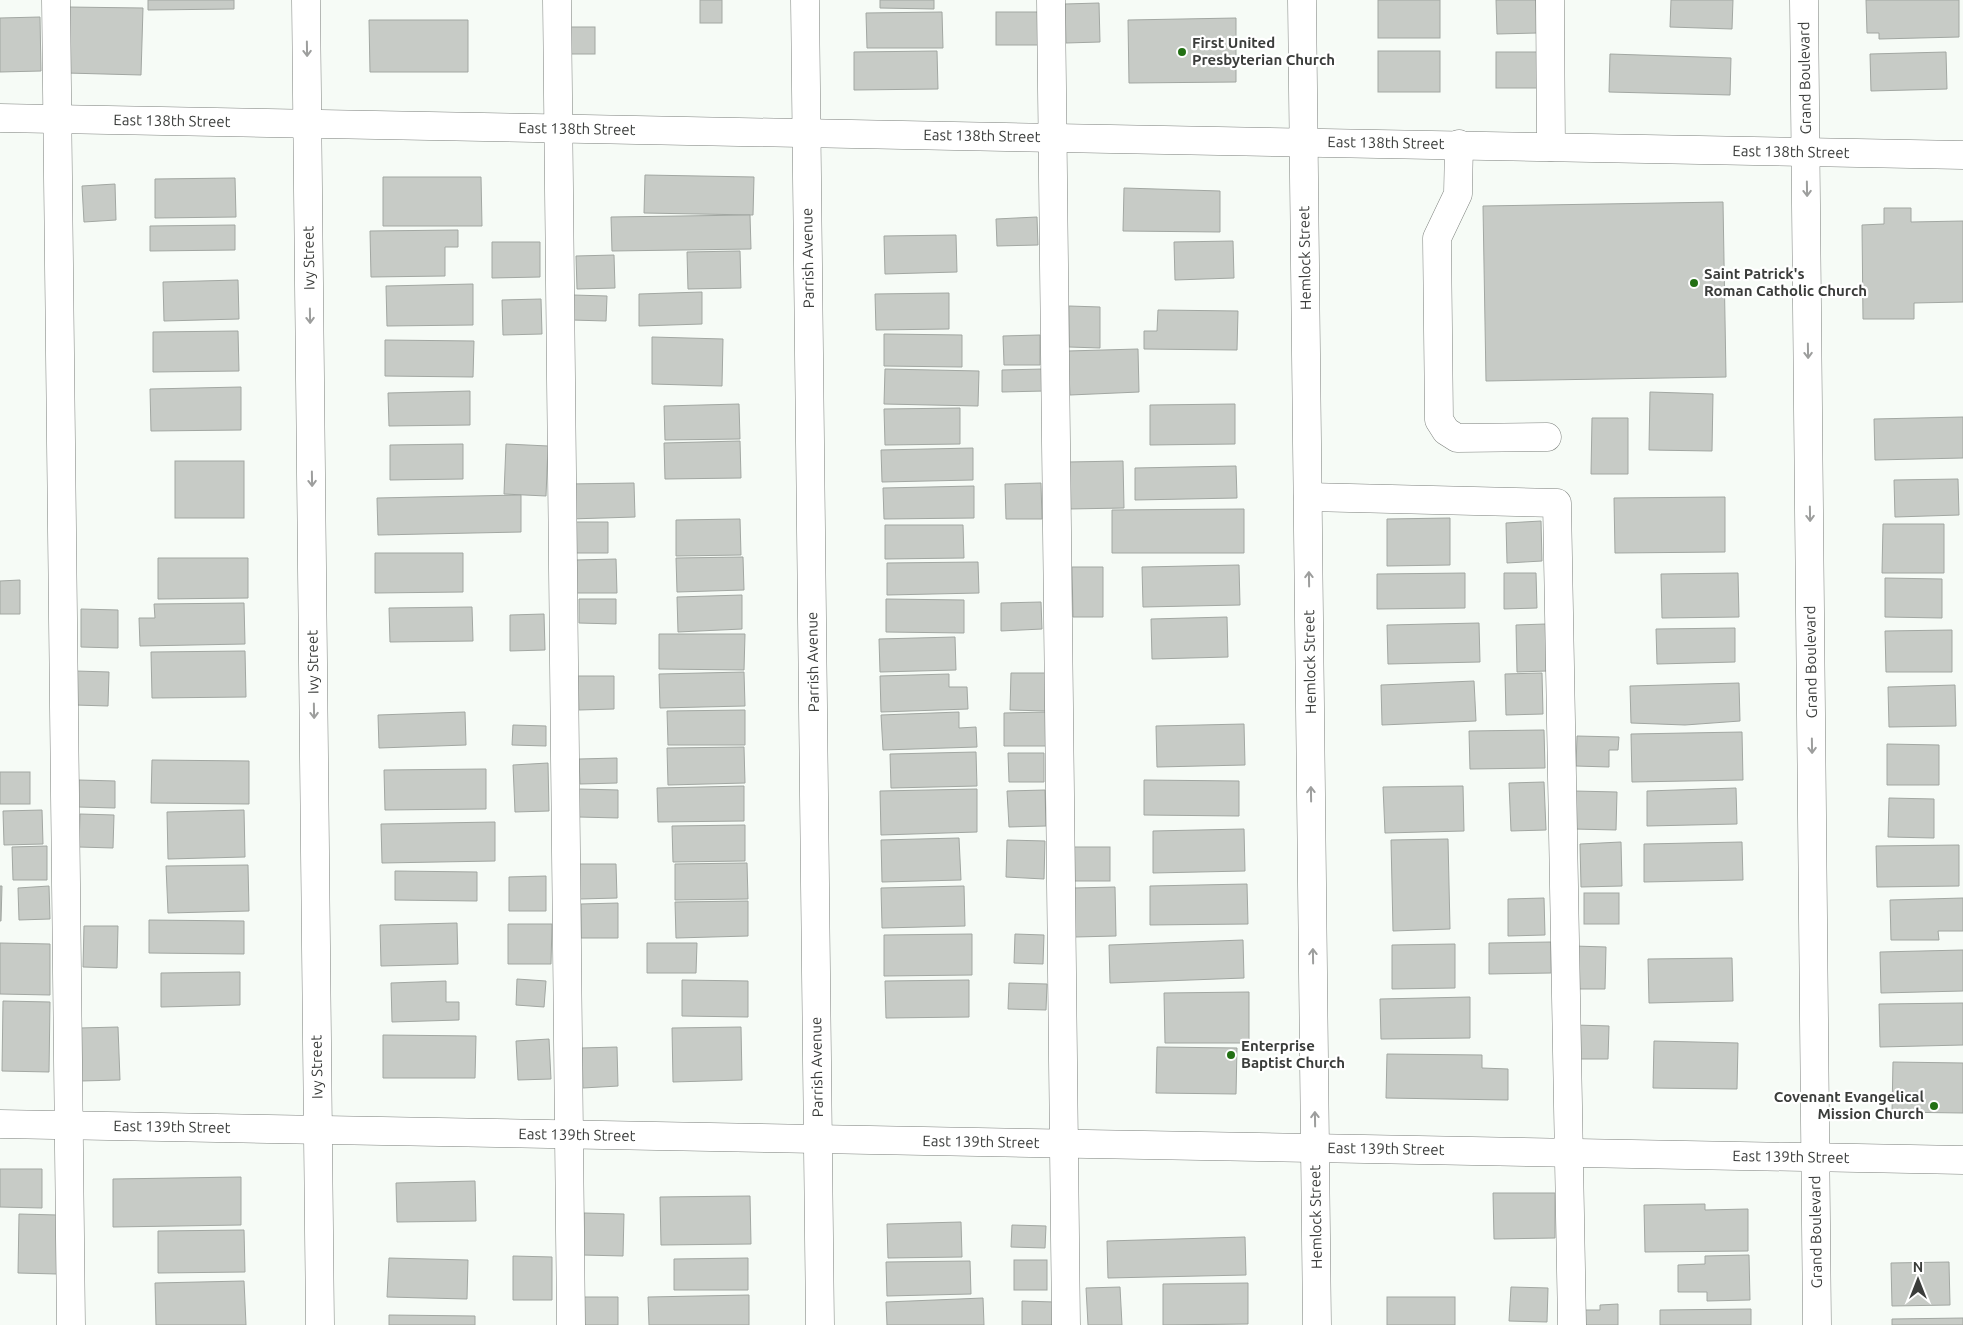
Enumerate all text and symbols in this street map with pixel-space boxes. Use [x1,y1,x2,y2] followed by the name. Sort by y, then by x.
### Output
[1795,22,1814,134] street label: Grand Boulevard
[1192,34,1335,68] place label: First United Presbyterian Church
[302,40,312,56] one-way arrow
[1176,46,1188,58] marker: First United Presbyterian Church
[113,111,231,130] street label: East 138th Street
[518,119,636,138] street label: East 138th Street
[923,126,1041,145] street label: East 138th Street
[1327,133,1445,152] street label: East 138th Street
[1732,142,1850,161] street label: East 138th Street
[1802,180,1812,196] one-way arrow
[1295,206,1314,310] street label: Hemlock Street
[798,208,817,308] street label: Parrish Avenue
[299,226,318,290] street label: Ivy Street
[1704,265,1867,299] place label: Saint Patrick's Roman Catholic Church
[1688,277,1700,289] marker: Saint Patrick's Roman Catholic Church
[305,308,315,324] one-way arrow
[1803,342,1813,359] one-way arrow
[307,470,316,486] one-way arrow
[1805,505,1815,521] one-way arrow
[1304,571,1314,588] one-way arrow
[1801,606,1820,718] street label: Grand Boulevard
[1300,610,1319,714] street label: Hemlock Street
[803,612,822,712] street label: Parrish Avenue
[303,630,322,694] street label: Ivy Street
[309,702,319,719] one-way arrow
[1807,738,1817,754] one-way arrow
[1307,786,1316,802] one-way arrow
[1308,949,1318,965] one-way arrow
[807,1017,826,1117] street label: Parrish Avenue
[307,1035,326,1099] street label: Ivy Street
[1241,1037,1345,1071] place label: Enterprise Baptist Church
[1225,1049,1237,1061] marker: Enterprise Baptist Church
[1774,1088,1924,1122] place label: Covenant Evangelical Mission Church
[1928,1100,1940,1112] marker: Covenant Evangelical Mission Church
[1310,1111,1320,1128] one-way arrow
[113,1117,231,1136] street label: East 139th Street
[518,1125,636,1144] street label: East 139th Street
[922,1132,1040,1151] street label: East 139th Street
[1327,1139,1445,1158] street label: East 139th Street
[1732,1147,1850,1166] street label: East 139th Street
[1306,1165,1325,1269] street label: Hemlock Street
[1806,1176,1825,1288] street label: Grand Boulevard
[1893,1255,1943,1305] north arrow
[1913,1259,1923,1275] text: N

